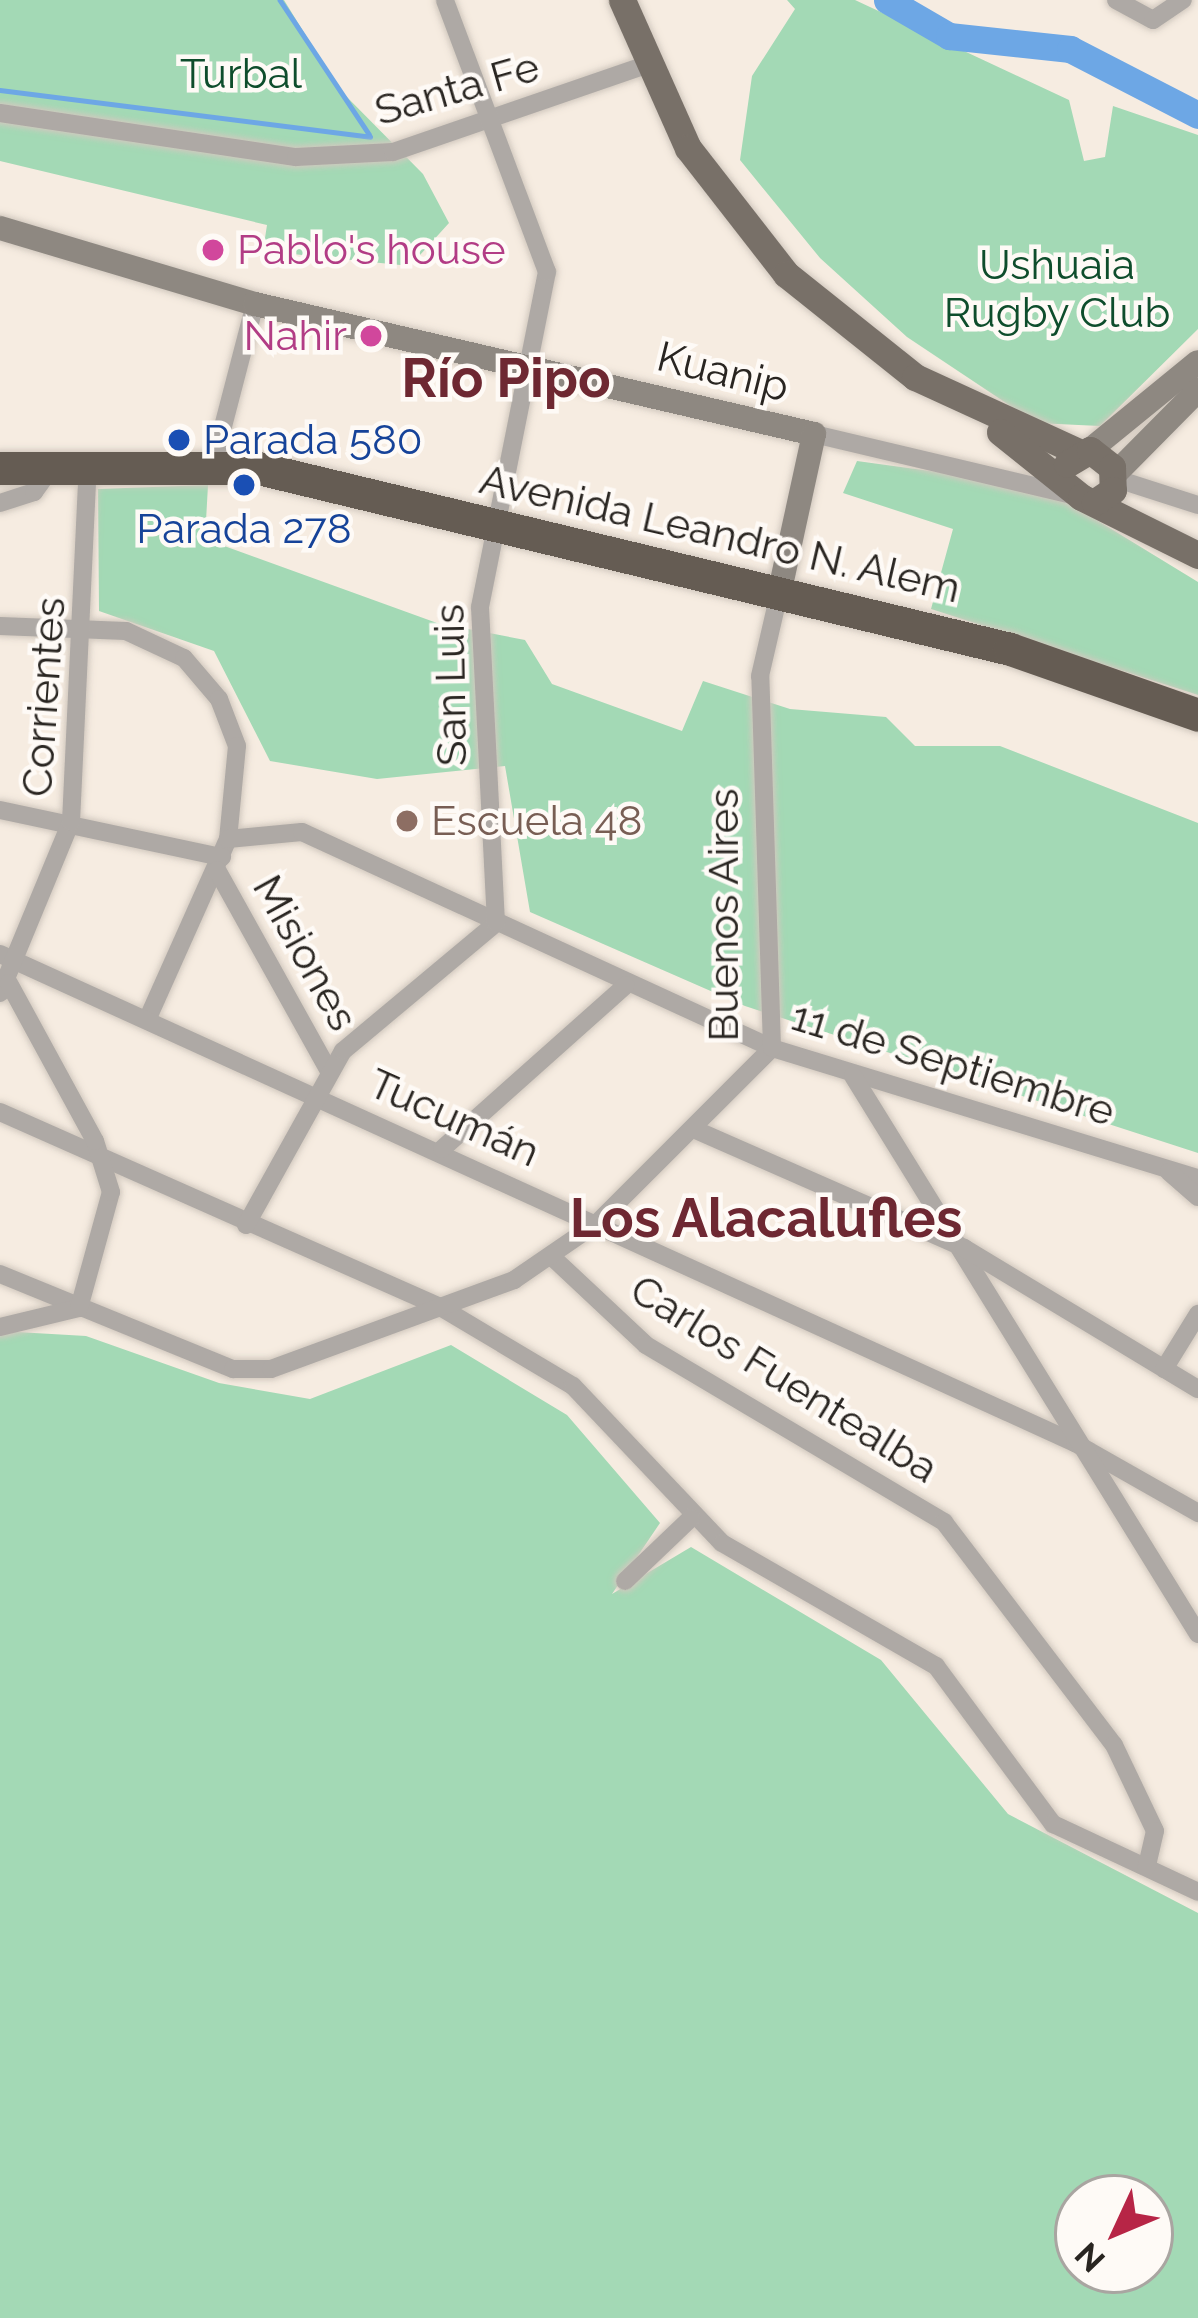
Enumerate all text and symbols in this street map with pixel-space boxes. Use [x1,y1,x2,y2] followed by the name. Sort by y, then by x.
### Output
[369,42,545,136] street label: Santa Fe
[180,49,302,99] park label: Turbal
[237,225,506,275] place label: Pablo's house
[200,237,226,263] marker: Pablo's house
[943,240,1171,338] park label: Ushuaia Rugby Club
[244,311,347,361] place label: Nahir
[358,323,384,349] marker: Nahir
[652,331,794,413] street label: Kuanip
[401,346,611,410] district label: Río Pipo
[203,415,423,465] place label: Parada 580
[166,427,192,453] marker: Parada 580
[474,454,966,614] street label: Avenida Leandro N. Alem
[231,472,257,498] marker: Parada 278
[136,504,352,554] place label: Parada 278
[12,595,76,799] street label: Corrientes
[424,603,478,767] street label: San Luis
[699,788,749,1042] street label: Buenos Aires
[431,796,642,846] place label: Escuela 48
[394,808,420,834] marker: Escuela 48
[242,867,368,1039] street label: Misiones
[785,991,1121,1137] street label: 11 de Septiembre
[361,1058,547,1178] street label: Tucumán
[569,1186,963,1250] district label: Los Alacalufles
[621,1264,947,1494] street label: Carlos Fuentealba
[1054,2174,1174,2294] north arrow
[1067,2235,1113,2280] text: N

